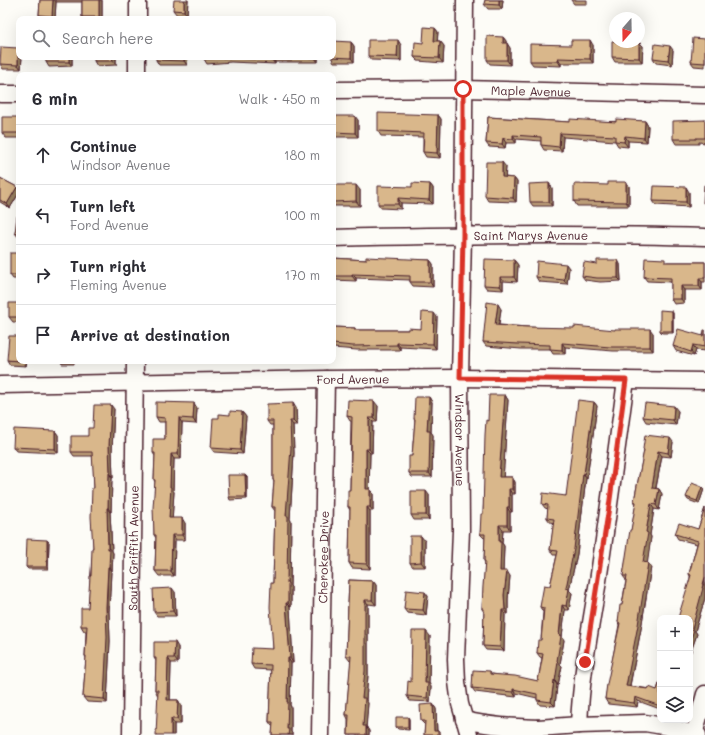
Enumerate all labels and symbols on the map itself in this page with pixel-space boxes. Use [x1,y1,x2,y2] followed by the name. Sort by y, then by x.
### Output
[609,12,645,48] north arrow
[454,80,472,98] route start
[491,82,571,100] street label: Maple Avenue
[474,227,588,243] street label: Saint Marys Avenue
[316,371,389,387] street label: Ford Avenue
[452,393,469,486] street label: Windsor Avenue
[124,485,142,611] street label: South Griffith Avenue
[314,510,332,604] street label: Cherokee Drive
[576,653,594,671] route end

